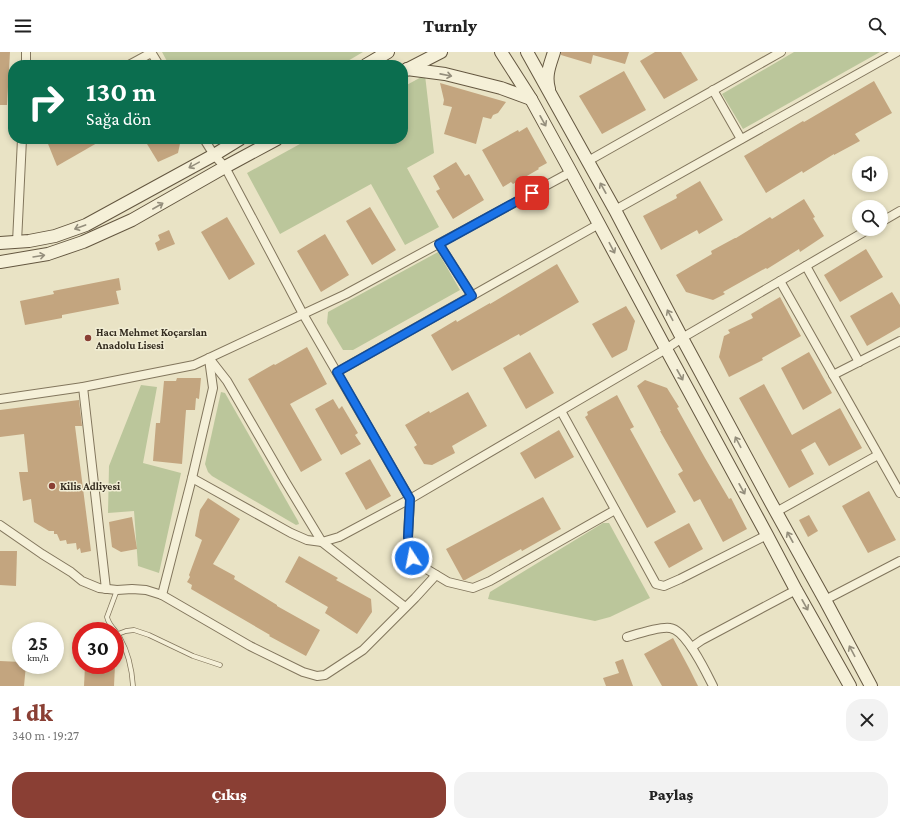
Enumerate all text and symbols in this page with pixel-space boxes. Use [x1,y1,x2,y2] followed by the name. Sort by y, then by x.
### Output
[12,15,34,37] icon: menu
[866,15,888,37] icon: search
[423,16,477,36] text: Turnly
[439,71,452,79] one-way arrow
[20,76,72,128] icon: right
[86,76,156,107] text: 130 m
[86,109,151,129] text: Sağa dön
[540,115,548,127] one-way arrow
[852,156,888,236] map controls
[852,156,888,192] button: sound
[188,162,200,170] one-way arrow
[515,176,549,210] pin
[521,182,543,204] icon: arrive
[598,182,606,194] one-way arrow
[852,200,888,236] button: search
[152,201,164,209] one-way arrow
[74,224,86,232] one-way arrow
[609,242,616,254] one-way arrow
[32,252,45,260] one-way arrow
[666,309,673,321] one-way arrow
[95,326,208,351] place label: Hacı Mehmet Koçarslan Anadolu Lisesi
[83,333,93,343] marker: Hacı Mehmet Koçarslan Anadolu Lisesi
[676,369,684,381] one-way arrow
[734,436,741,448] one-way arrow
[60,480,121,492] place label: Kilis Adliyesi
[47,481,57,491] marker: Kilis Adliyesi
[739,483,747,495] one-way arrow
[786,531,794,543] one-way arrow
[391,537,433,579] position arrow
[801,599,809,611] one-way arrow
[72,622,124,674] speed limit sign: 30
[28,632,48,654] text: 25
[848,646,856,658] one-way arrow
[27,652,49,663] text: km/h
[12,699,53,726] text: 1 dk
[846,699,888,741] button: close
[12,728,79,743] text: 340 m · 19:27
[12,772,446,818] button: Çıkış
[454,772,888,818] button: Paylaş

